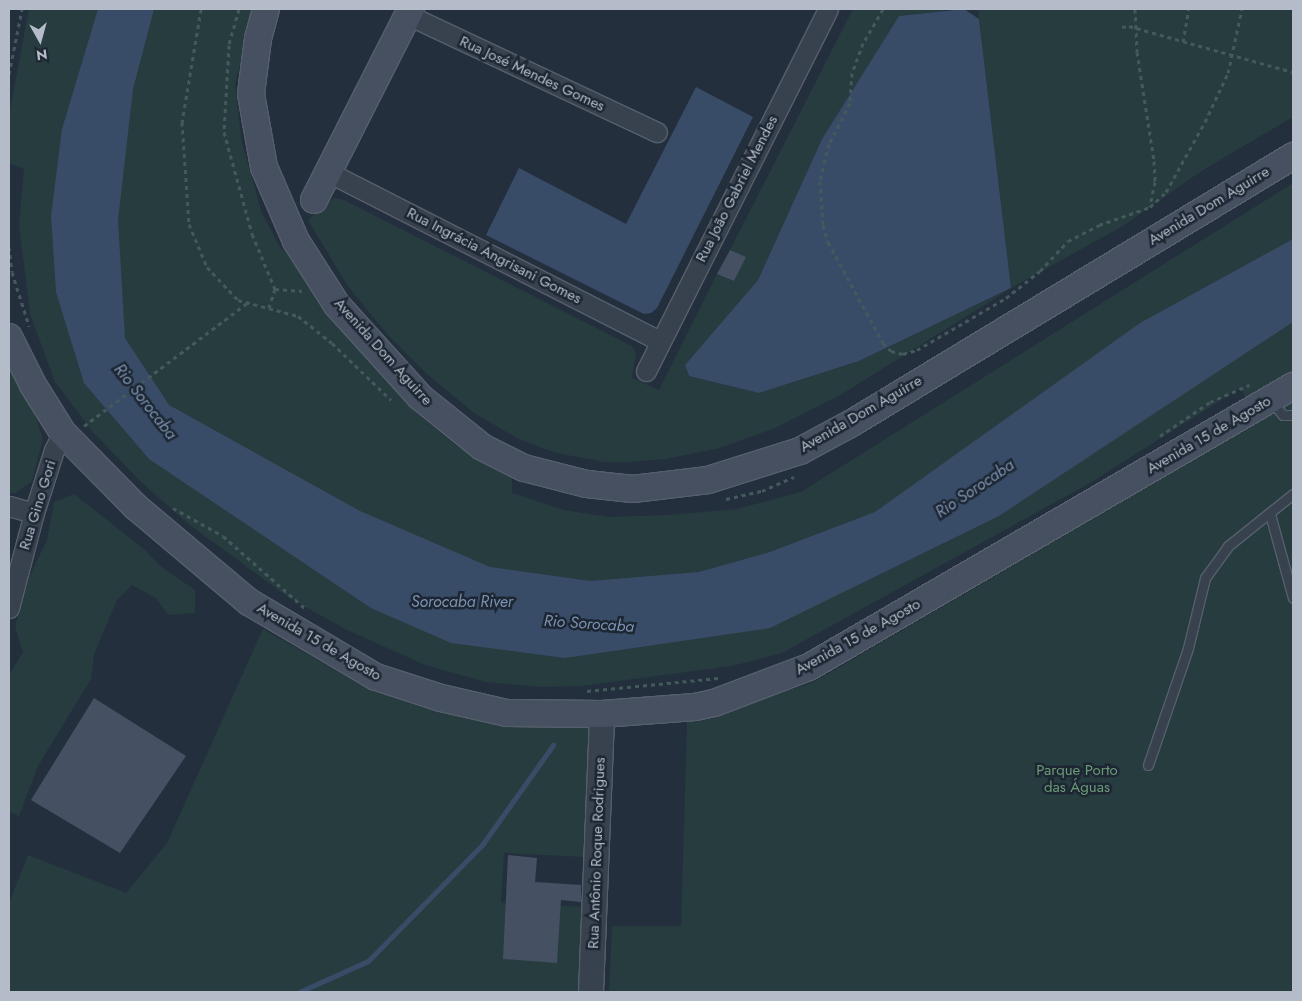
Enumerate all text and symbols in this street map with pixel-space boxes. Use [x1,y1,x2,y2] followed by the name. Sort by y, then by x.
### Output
[15,15,65,65] north arrow
[457,32,607,116] street label: Rua José Mendes Gomes
[35,44,49,65] text: N
[692,113,782,265] street label: Rua João Gabriel Mendes
[1145,163,1273,249] street label: Avenida Dom Aguirre
[404,204,584,308] street label: Rua Ingrácia Angrisani Gomes
[330,295,436,409] street label: Avenida Dom Aguirre
[110,360,180,444] water label: Rio Sorocaba
[797,372,925,456] street label: Avenida Dom Aguirre
[1144,392,1274,478] street label: Avenida 15 de Agosto
[932,456,1018,522] water label: Rio Sorocaba
[16,458,60,552] street label: Rua Gino Gori
[411,592,513,612] water label: Sorocaba River
[792,595,924,679] street label: Avenida 15 de Agosto
[254,599,384,685] street label: Avenida 15 de Agosto
[543,611,635,637] water label: Rio Sorocaba
[585,757,609,949] street label: Rua Antônio Roque Rodrigues
[1036,761,1118,796] park label: Parque Porto das Águas

